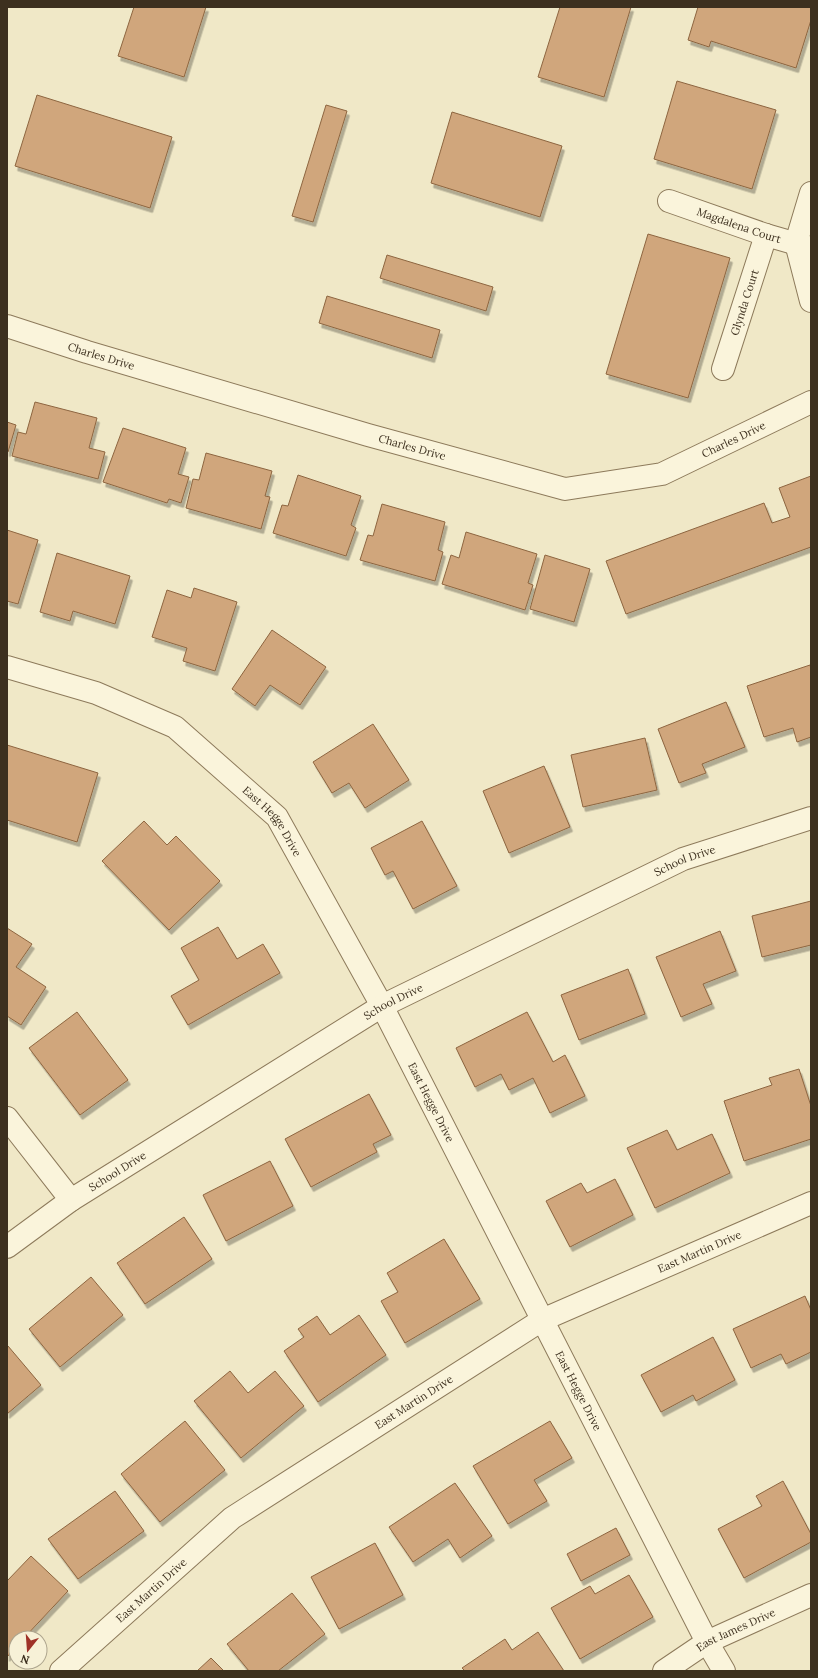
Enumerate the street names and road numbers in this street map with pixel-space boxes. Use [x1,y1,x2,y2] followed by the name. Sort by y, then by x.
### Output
[695,204,783,246] street label: Magdalena Court
[727,267,762,337] street label: Glynda Court
[66,339,136,373] street label: Charles Drive
[699,418,768,461] street label: Charles Drive
[377,431,448,463] street label: Charles Drive
[240,783,305,859] street label: East Hegge Drive
[652,842,717,879] street label: School Drive
[361,980,425,1023] street label: School Drive
[405,1060,457,1144] street label: East Hegge Drive
[86,1148,149,1194] street label: School Drive
[655,1227,744,1276] street label: East Martin Drive
[552,1349,605,1433] street label: East Hegge Drive
[372,1372,455,1432] street label: East Martin Drive
[113,1555,189,1626] street label: East Martin Drive
[693,1605,777,1654] street label: East James Drive

